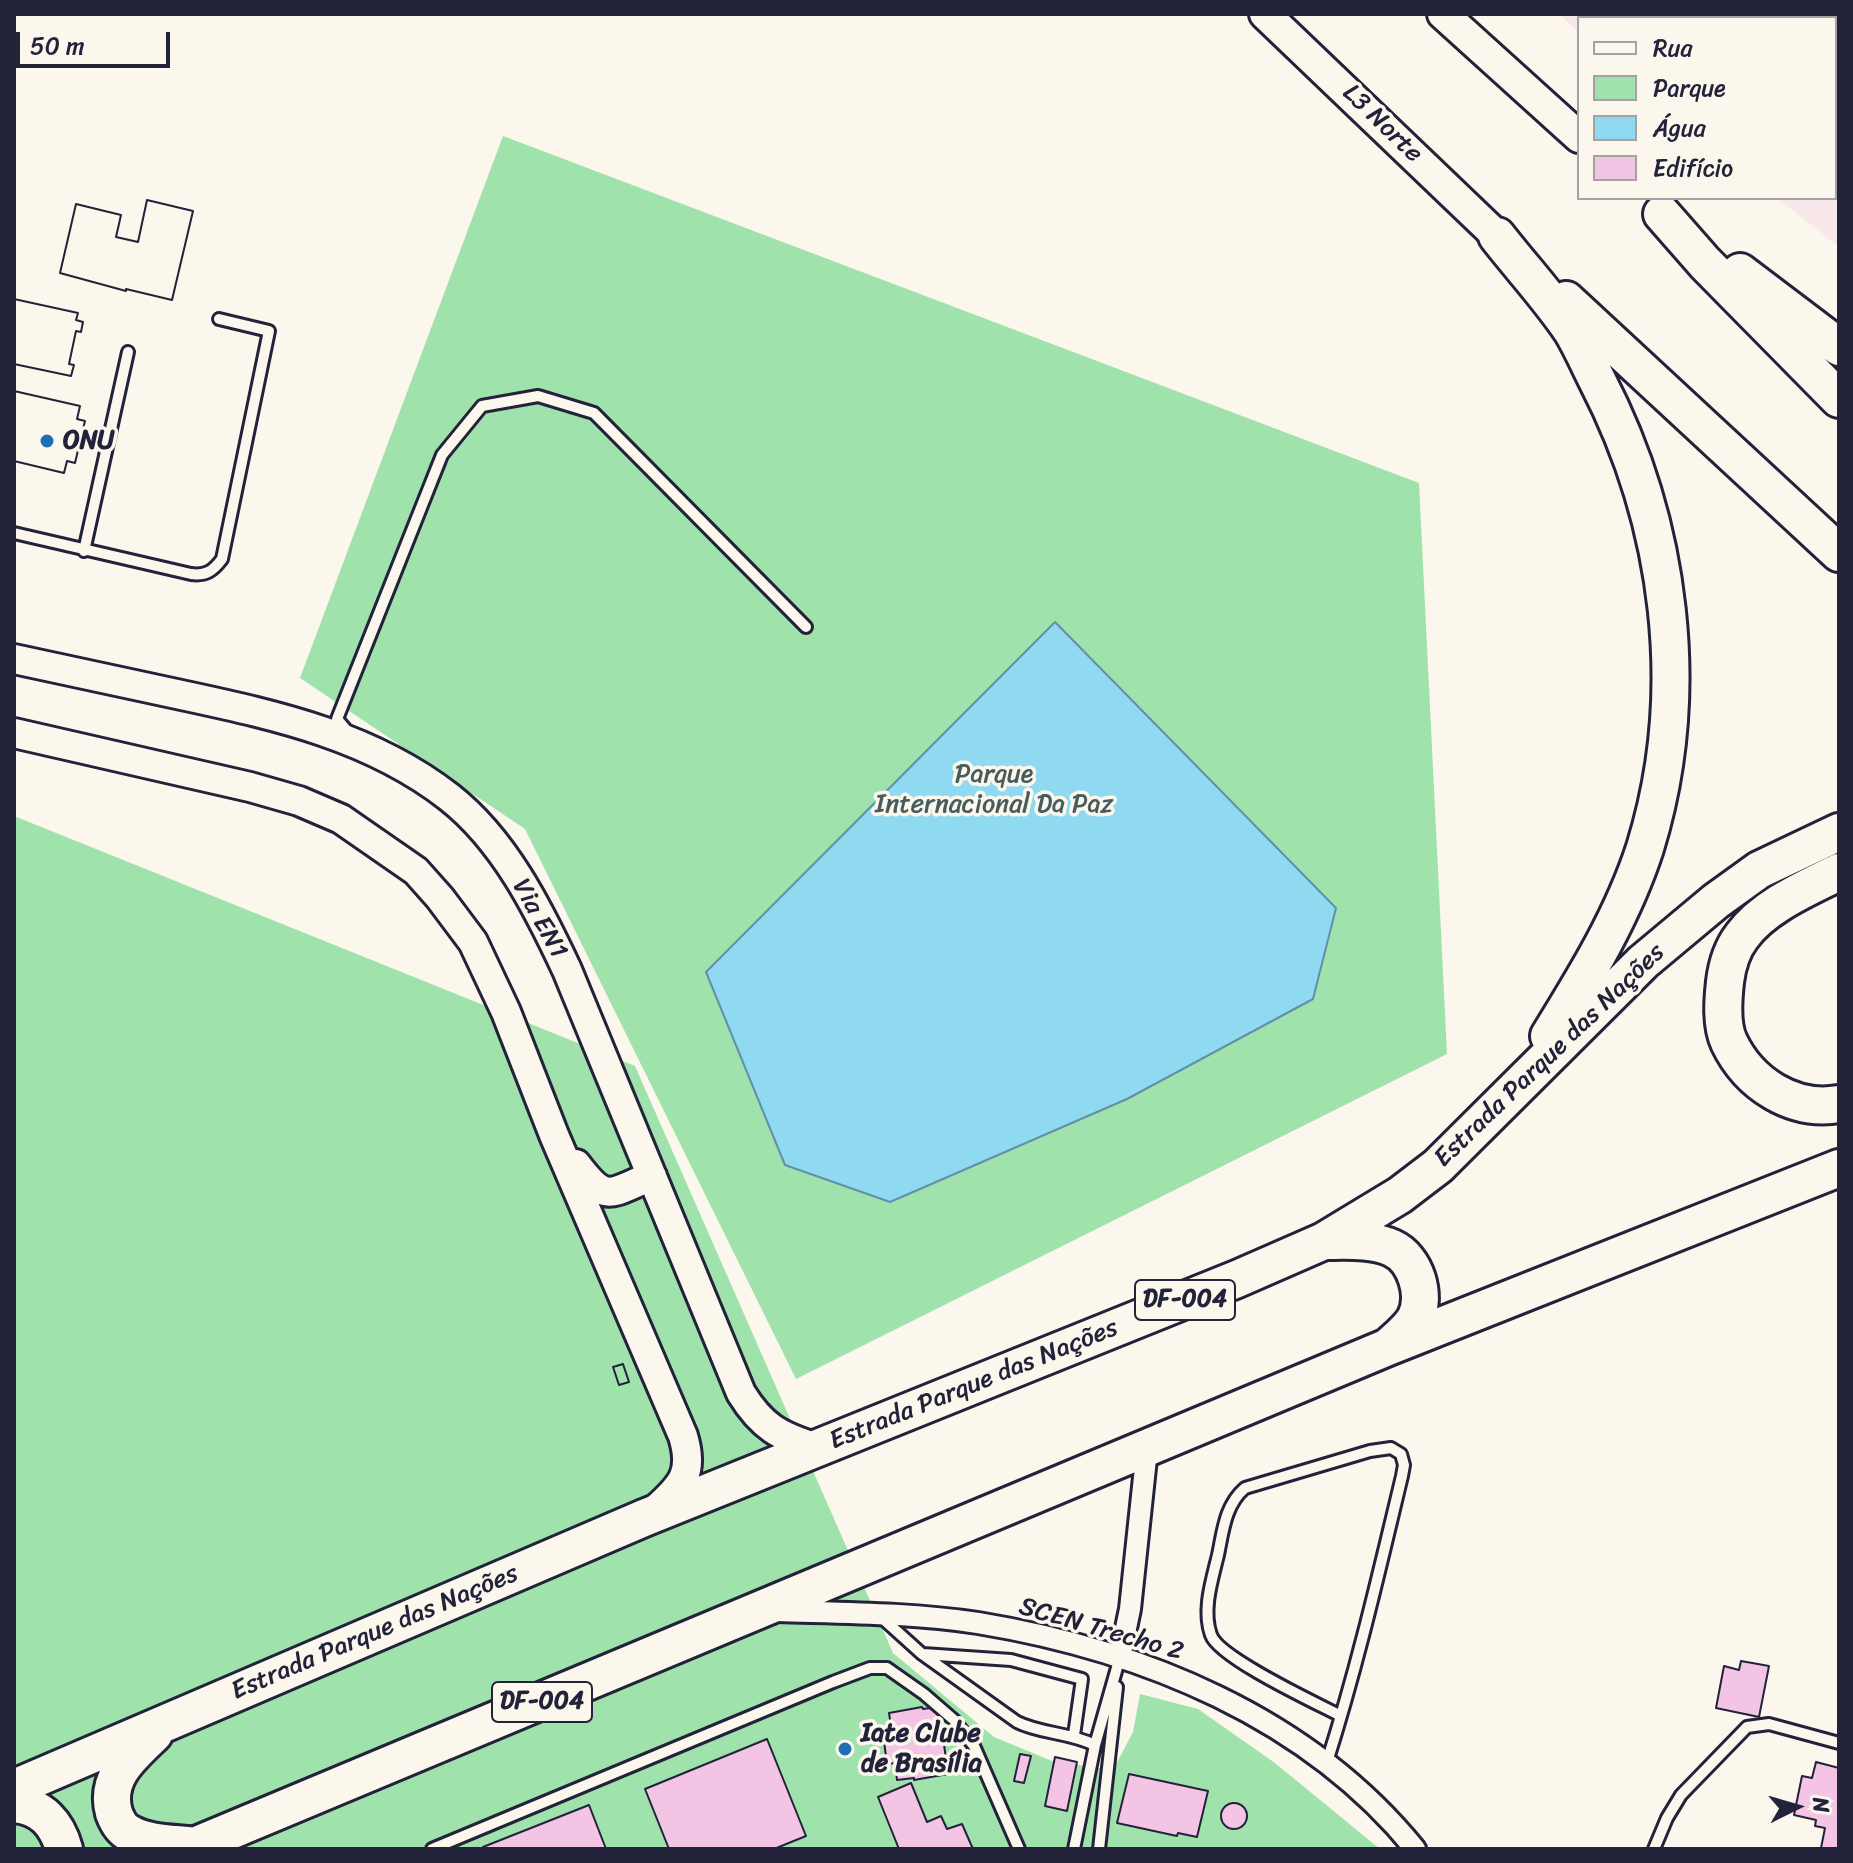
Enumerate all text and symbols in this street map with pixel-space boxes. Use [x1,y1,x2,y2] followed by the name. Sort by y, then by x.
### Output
[20,16,174,66] scale bar
[1577,16,1837,200] legend
[30,25,85,67] text: 50 m
[1653,27,1692,69] text: Rua
[1653,67,1726,109] text: Parque
[1335,78,1429,170] street label: L3 Norte
[1653,107,1706,149] text: Água
[1653,147,1733,189] text: Edifício
[63,425,115,457] place label: ONU
[38,432,56,450] marker: ONU
[875,759,1113,820] park label: Parque Internacional Da Paz
[505,874,573,964] street label: Via EN1
[1428,938,1672,1174] street label: Estrada Parque das Nações
[1135,1280,1235,1320] road number: DF-004
[825,1313,1123,1457] street label: Estrada Parque das Nações
[227,1558,523,1708] street label: Estrada Parque das Nações
[1015,1592,1187,1668] street label: SCEN Trecho 2
[492,1682,592,1722] road number: DF-004
[861,1718,982,1780] place label: Iate Clube de Brasília
[836,1740,854,1758] marker: Iate Clube de Brasília
[1757,1767,1837,1847] north arrow
[1801,1796,1841,1814] text: N

